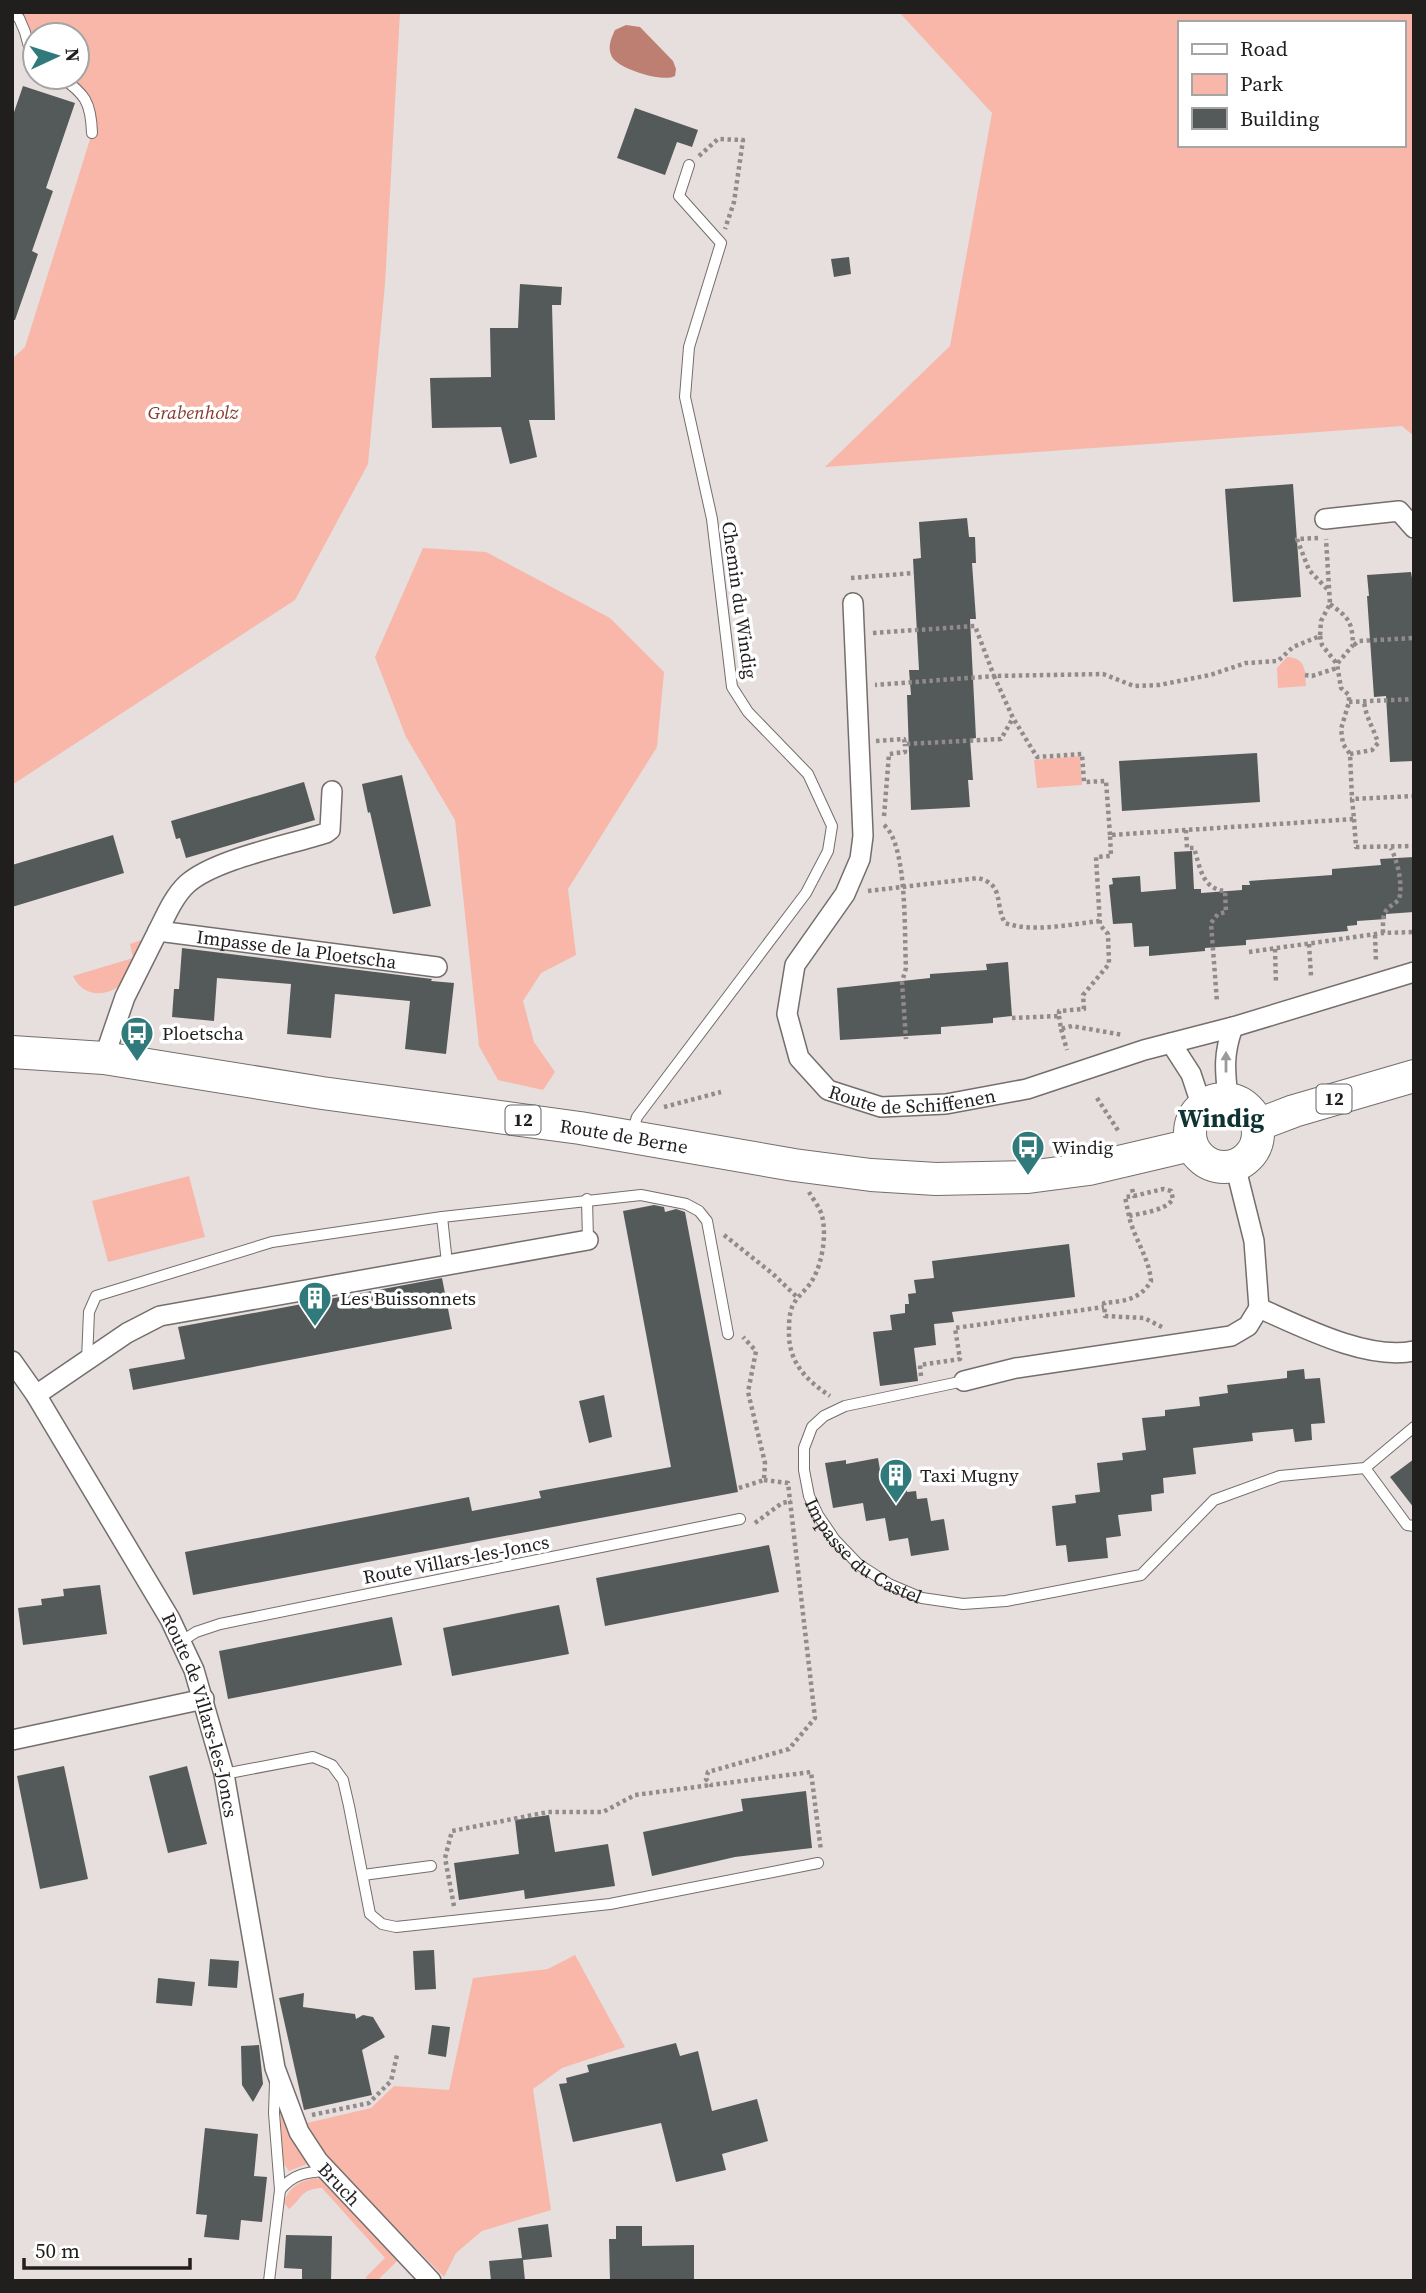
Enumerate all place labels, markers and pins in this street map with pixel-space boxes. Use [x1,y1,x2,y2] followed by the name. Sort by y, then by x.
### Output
[118,1014,156,1063] bus stop icon: Ploetscha
[162,1020,244,1046] place label: Ploetscha
[1009,1128,1047,1177] bus stop icon: Windig
[1052,1134,1113,1160] place label: Windig
[296,1279,334,1328] building icon: Les Buissonnets
[340,1285,476,1311] place label: Les Buissonnets
[877,1456,915,1505] building icon: Taxi Mugny
[920,1462,1019,1488] place label: Taxi Mugny

